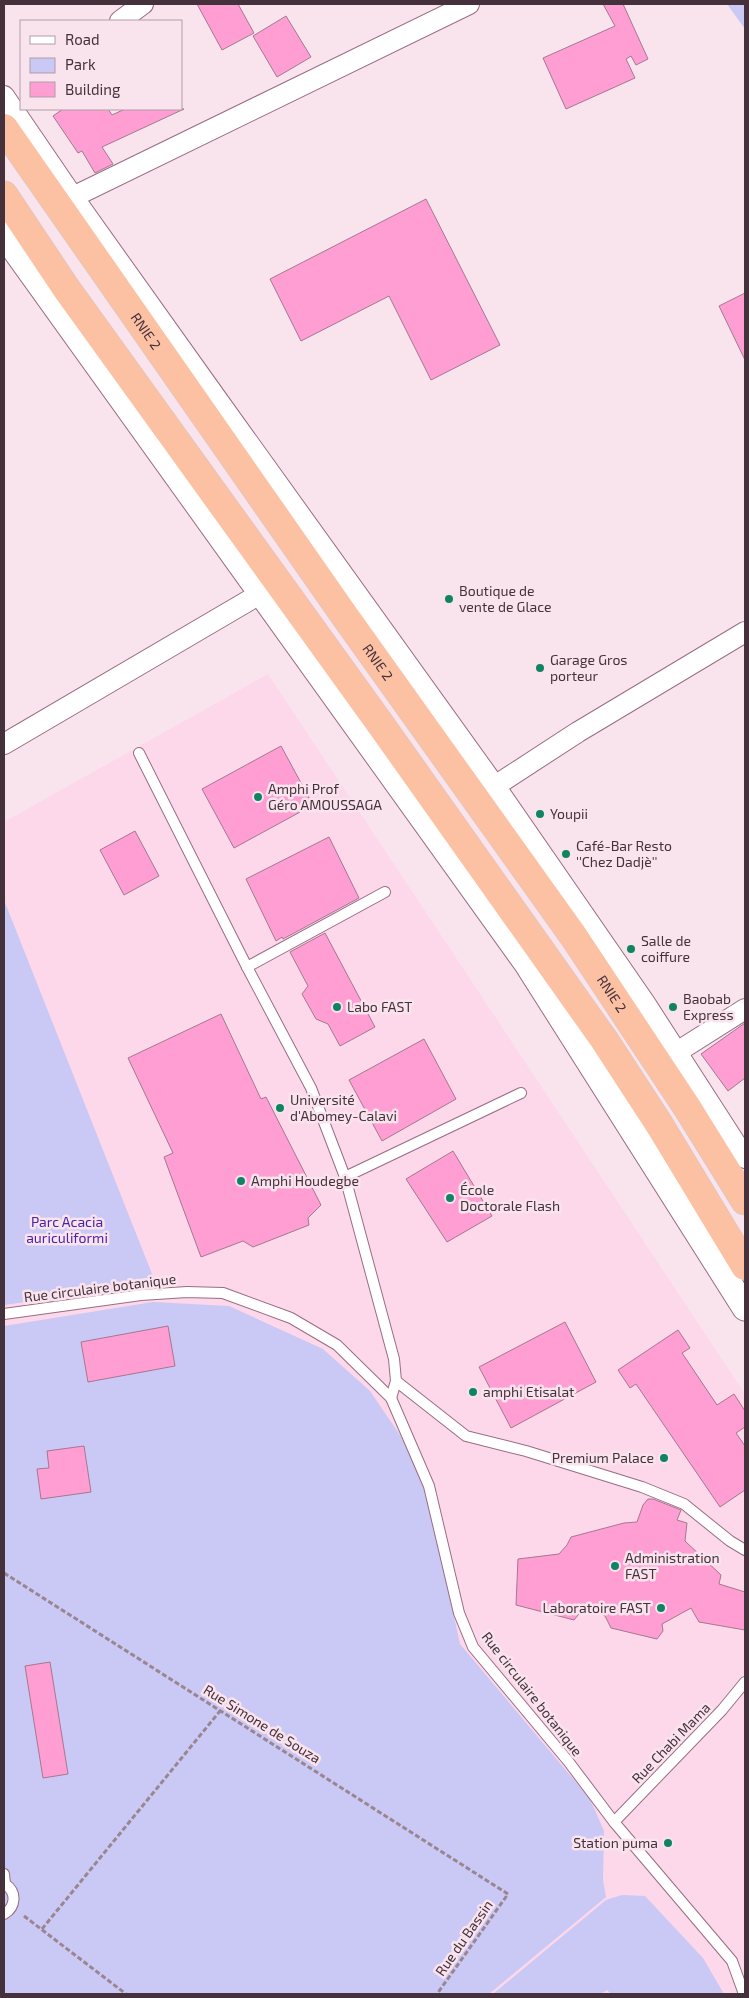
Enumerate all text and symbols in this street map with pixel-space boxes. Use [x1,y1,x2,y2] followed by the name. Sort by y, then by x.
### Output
[20,20,182,110] legend
[65,30,100,48] text: Road
[65,55,96,73] text: Park
[65,80,121,98] text: Building
[128,309,165,353] street label: RNIE 2
[459,582,552,615] place label: Boutique de vente de Glace
[443,593,455,605] marker: Boutique de vente de Glace
[359,640,397,684] street label: RNIE 2
[550,651,627,684] place label: Garage Gros porteur
[534,662,546,674] marker: Garage Gros porteur
[268,780,382,813] place label: Amphi Prof Géro AMOUSSAGA
[252,791,264,803] marker: Amphi Prof Géro AMOUSSAGA
[550,805,588,822] place label: Youpii
[534,808,546,820] marker: Youpii
[576,837,672,870] place label: Café-Bar Resto ''Chez Dadjè''
[560,848,572,860] marker: Café-Bar Resto ''Chez Dadjè''
[641,932,691,965] place label: Salle de coiffure
[625,943,637,955] marker: Salle de coiffure
[594,972,631,1016] street label: RNIE 2
[683,990,734,1023] place label: Baobab Express
[347,998,412,1015] place label: Labo FAST
[331,1001,343,1013] marker: Labo FAST
[667,1001,679,1013] marker: Baobab Express
[290,1091,397,1124] place label: Université d'Abomey-Calavi
[274,1102,286,1114] marker: Université d'Abomey-Calavi
[251,1172,359,1189] place label: Amphi Houdegbe
[235,1175,247,1187] marker: Amphi Houdegbe
[460,1181,560,1214] place label: École Doctorale Flash
[444,1192,456,1204] marker: École Doctorale Flash
[26,1213,108,1246] park label: Parc Acacia auriculiformi
[23,1270,177,1305] street label: Rue circulaire botanique
[483,1383,574,1400] place label: amphi Etisalat
[467,1386,479,1398] marker: amphi Etisalat
[552,1449,654,1466] place label: Premium Palace
[658,1452,670,1464] marker: Premium Palace
[625,1549,720,1582] place label: Administration FAST
[609,1560,621,1572] marker: Administration FAST
[543,1599,651,1616] place label: Laboratoire FAST
[655,1602,667,1614] marker: Laboratoire FAST
[479,1628,586,1759] street label: Rue circulaire botanique
[201,1681,324,1767] street label: Rue Simone de Souza
[628,1699,713,1787] street label: Rue Chabi Mama
[573,1834,658,1851] place label: Station puma
[662,1837,674,1849] marker: Station puma
[431,1897,496,1979] street label: Rue du Bassin

